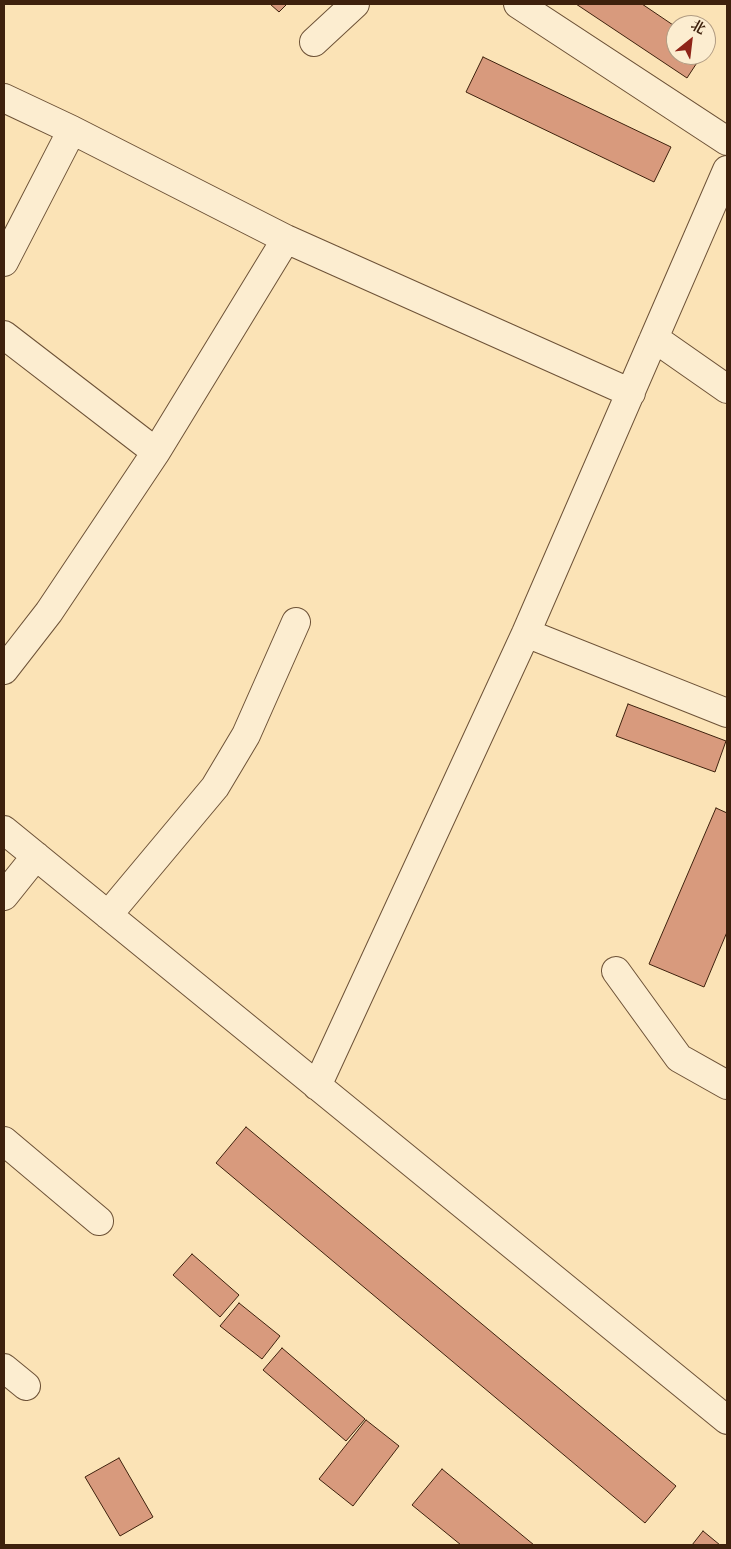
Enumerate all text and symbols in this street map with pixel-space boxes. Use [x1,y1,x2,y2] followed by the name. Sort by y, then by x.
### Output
[666,15,716,65] north arrow
[687,16,709,39] text: 北

